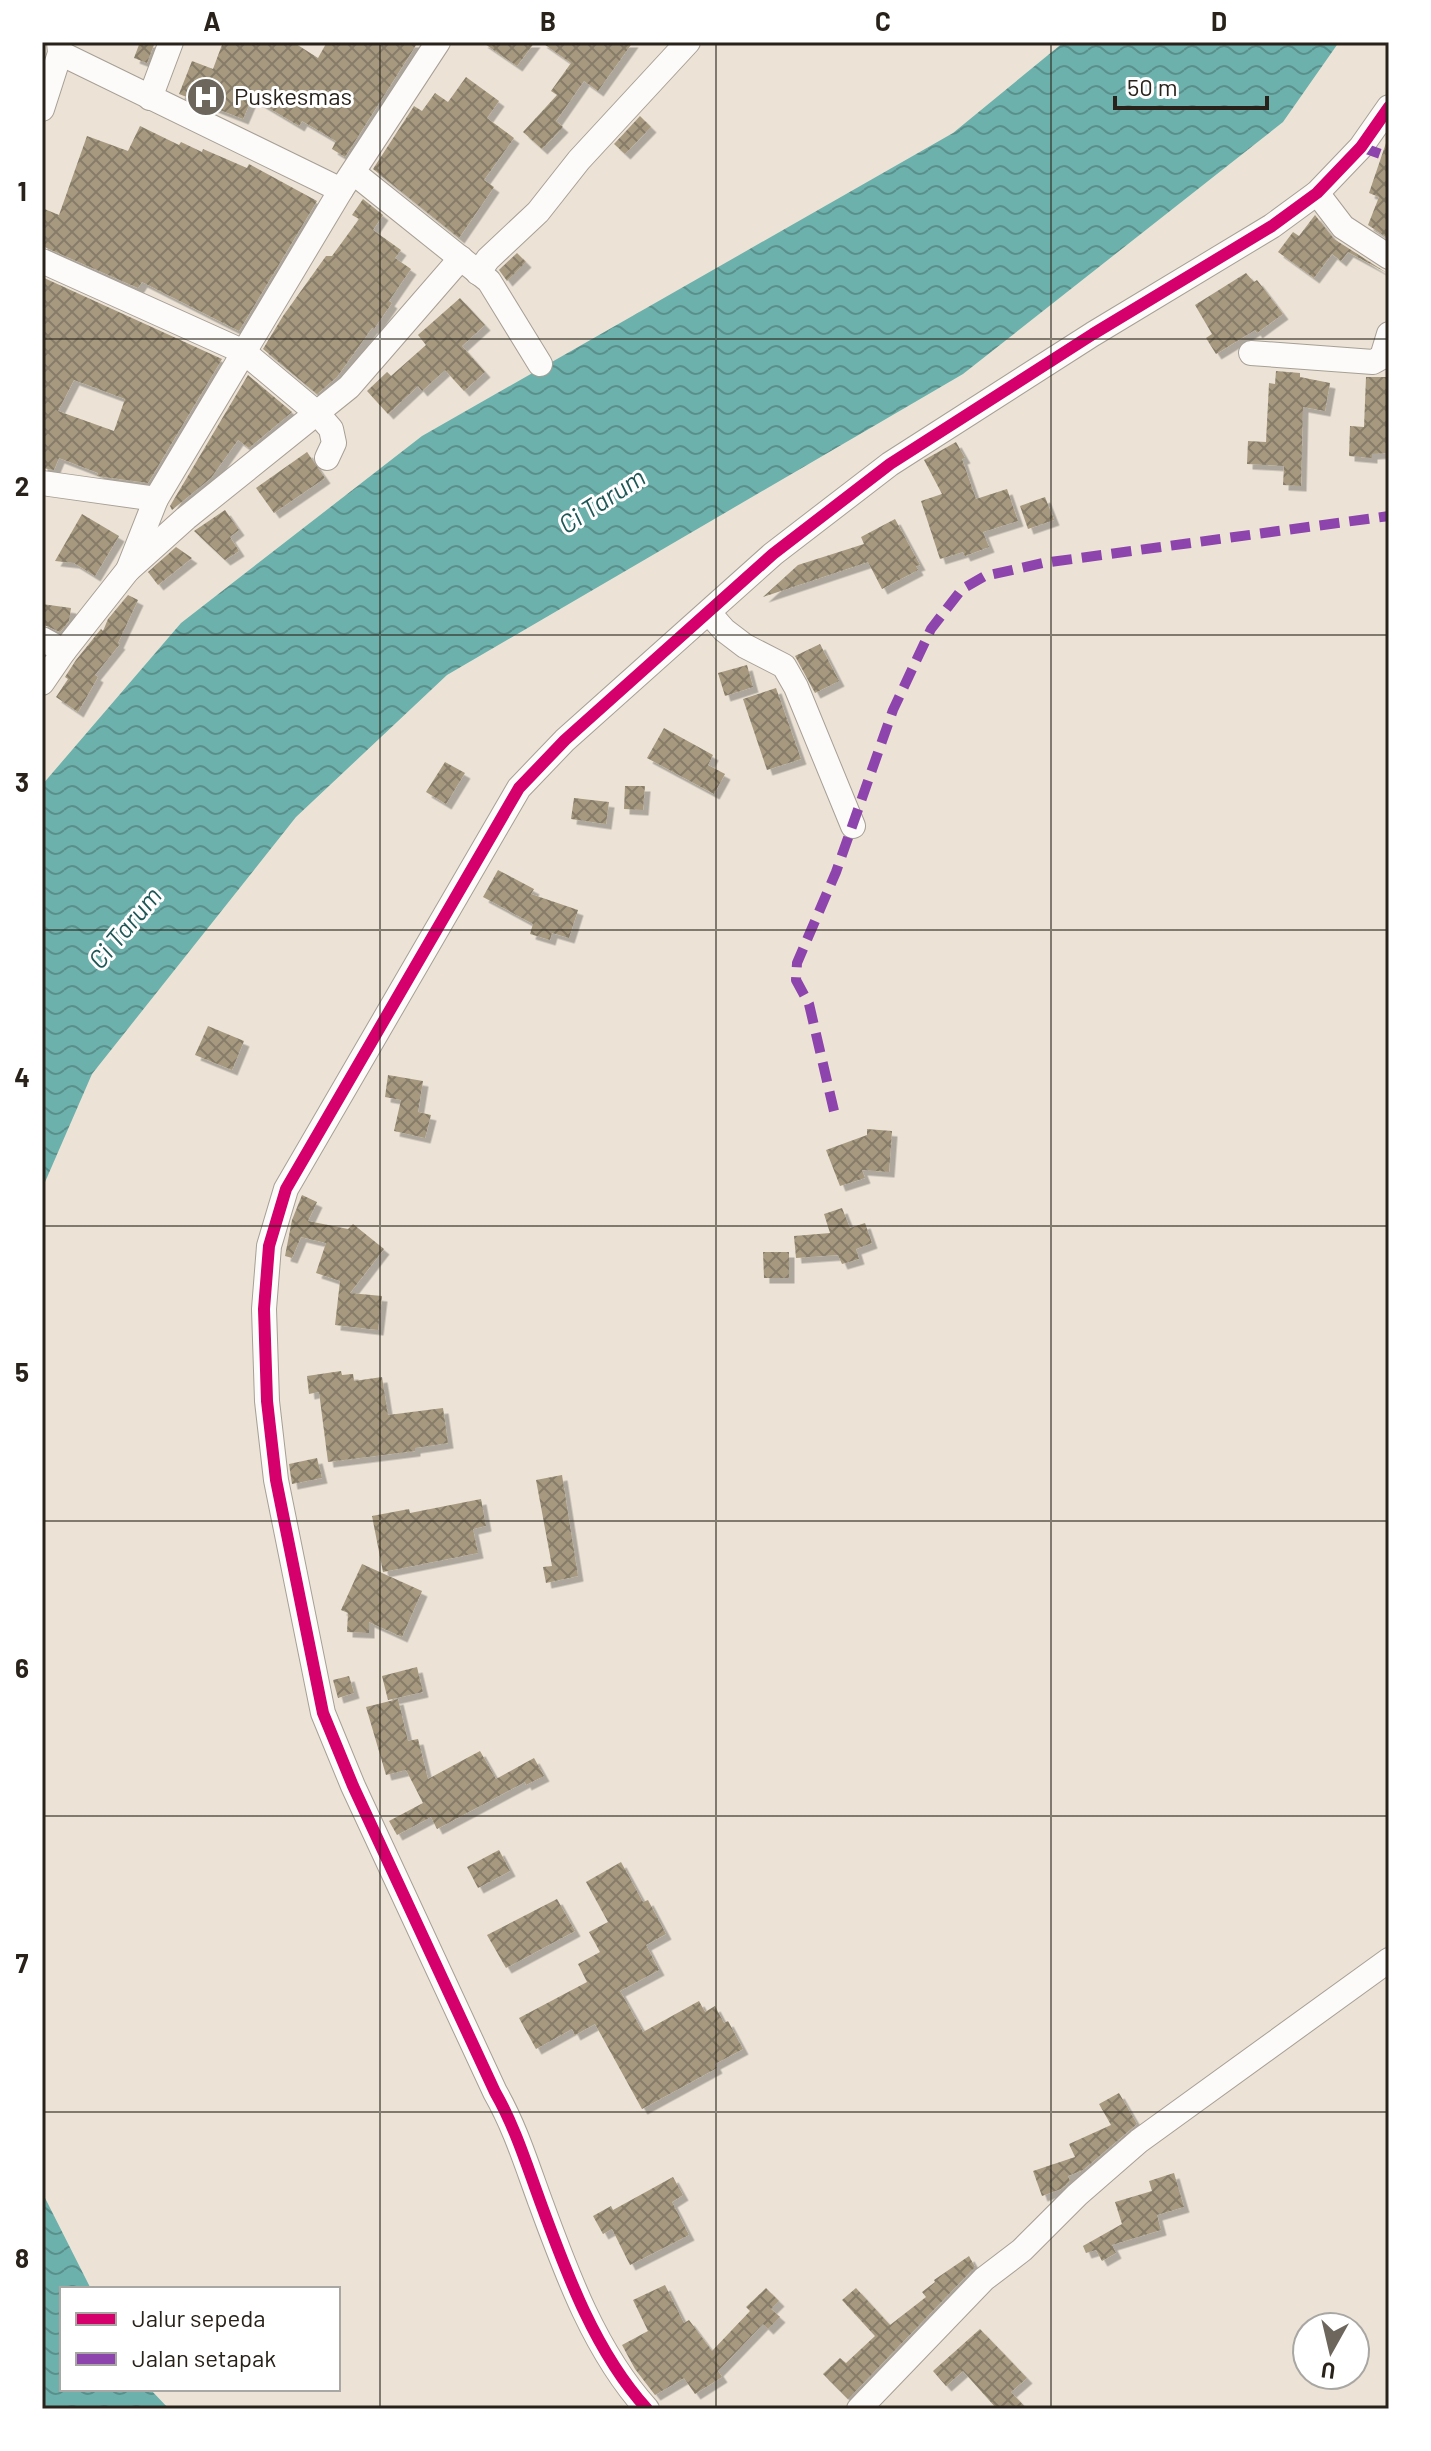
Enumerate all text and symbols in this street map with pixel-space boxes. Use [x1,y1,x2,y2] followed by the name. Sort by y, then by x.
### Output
[203,5,221,36] text: A
[540,5,556,36] text: B
[875,5,891,36] text: C
[1211,5,1227,36] text: D
[1115,60,1267,110] scale bar
[1127,72,1178,101] text: 50 m
[185,76,227,118] hospital icon: Puskesmas
[234,81,352,110] place label: Puskesmas
[17,175,27,206] text: 1
[552,460,650,539] water label: Ci Tarum
[15,470,29,501] text: 2
[15,766,29,797] text: 3
[81,880,167,974] water label: Ci Tarum
[14,1061,30,1092] text: 4
[15,1356,29,1387] text: 5
[15,1652,29,1683] text: 6
[16,1947,29,1978] text: 7
[15,2242,29,2273] text: 8
[60,2287,340,2391] legend
[132,2303,266,2332] text: Jalur sepeda
[1291,2311,1371,2391] north arrow
[132,2343,276,2372] text: Jalan setapak
[1319,2358,1337,2386] text: U

